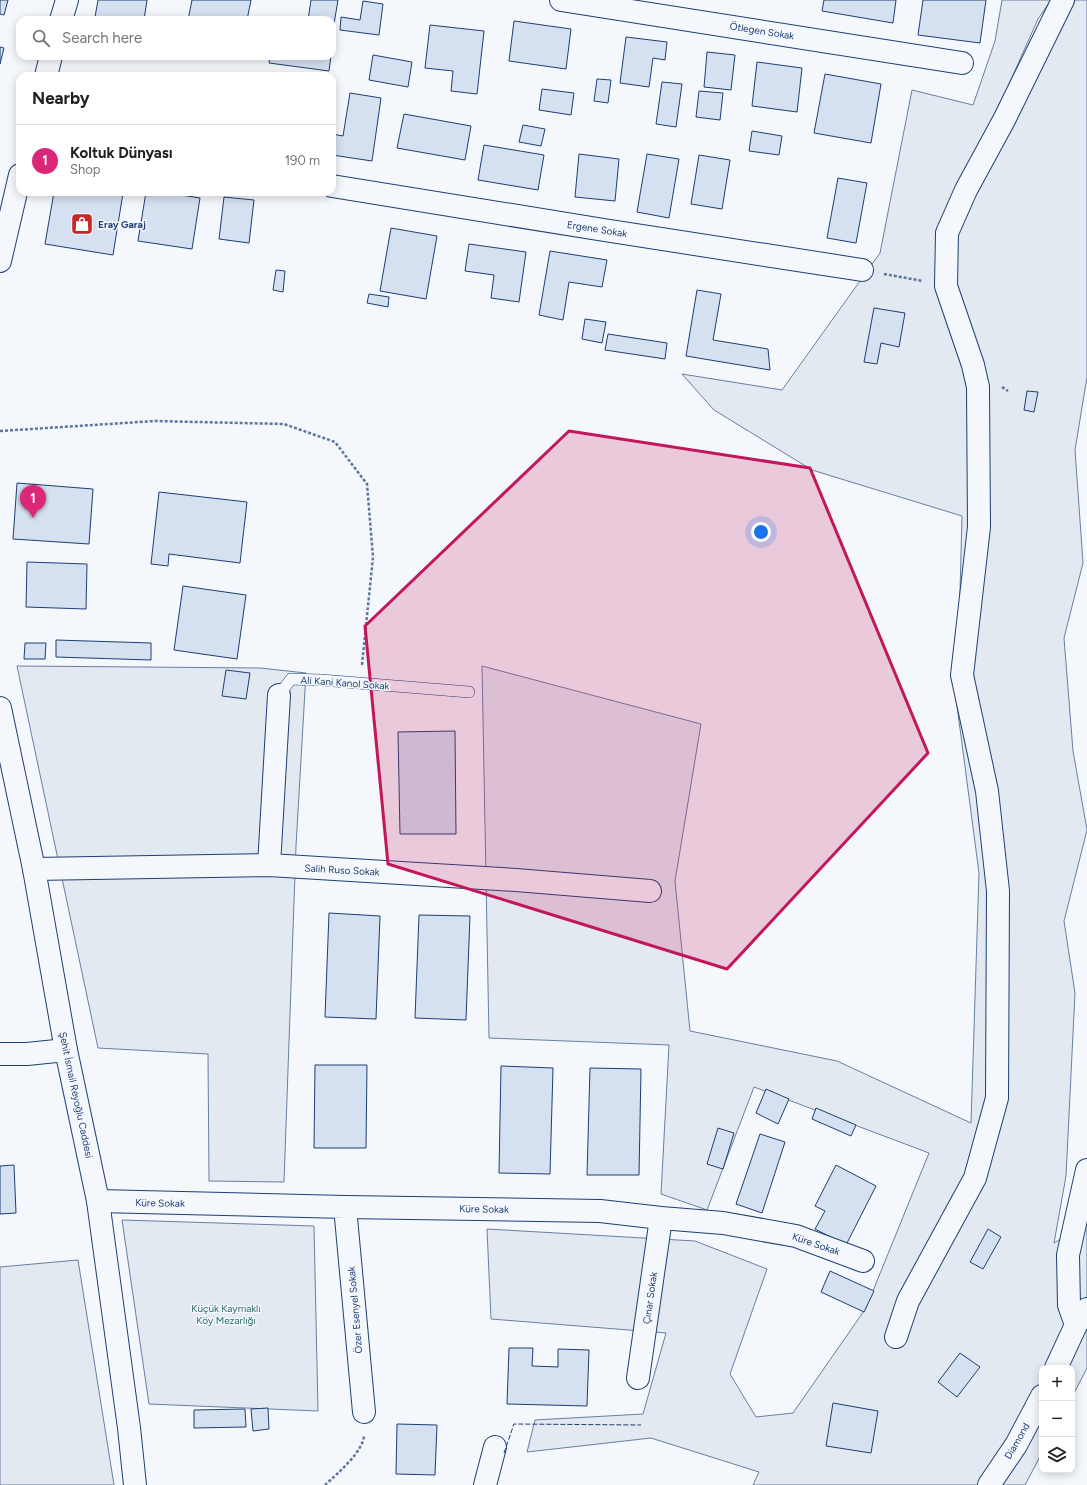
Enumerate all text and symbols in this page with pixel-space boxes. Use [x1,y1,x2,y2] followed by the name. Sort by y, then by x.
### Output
[16,16,336,60] search box
[729,19,795,43] street label: Ötlegen Sokak
[30,27,52,49] icon: search
[62,29,142,47] text: Search here
[32,88,90,108] text: Nearby
[70,144,173,162] text: Koltuk Dünyası
[42,153,48,168] text: 1
[285,153,320,168] text: 190 m
[70,162,100,177] text: Shop
[69,211,95,237] shop icon: Eray Garaj
[98,218,146,231] place label: Eray Garaj
[566,218,628,240] street label: Ergene Sokak
[20,485,46,518] pin: 1
[751,522,771,542] your location
[300,673,390,693] street label: Ali Kani Kanol Sokak
[304,862,380,878] street label: Salih Ruso Sokak
[56,1031,96,1159] street label: Şehit İsmail Reyoğlu Caddesi
[135,1196,185,1210] street label: Küre Sokak
[459,1202,509,1216] street label: Küre Sokak
[790,1230,842,1258] street label: Küre Sokak
[345,1266,365,1354] street label: Özer Esenyel Sokak
[640,1271,660,1325] street label: Çınar Sokak
[191,1302,261,1327] park label: Küçük Kaymaklı Köy Mezarlığı
[1039,1365,1075,1473] map controls
[1039,1365,1075,1401] button: +
[1039,1401,1075,1437] button: −
[1001,1420,1033,1462] street label: Diamond
[1039,1437,1075,1473] button: layers

